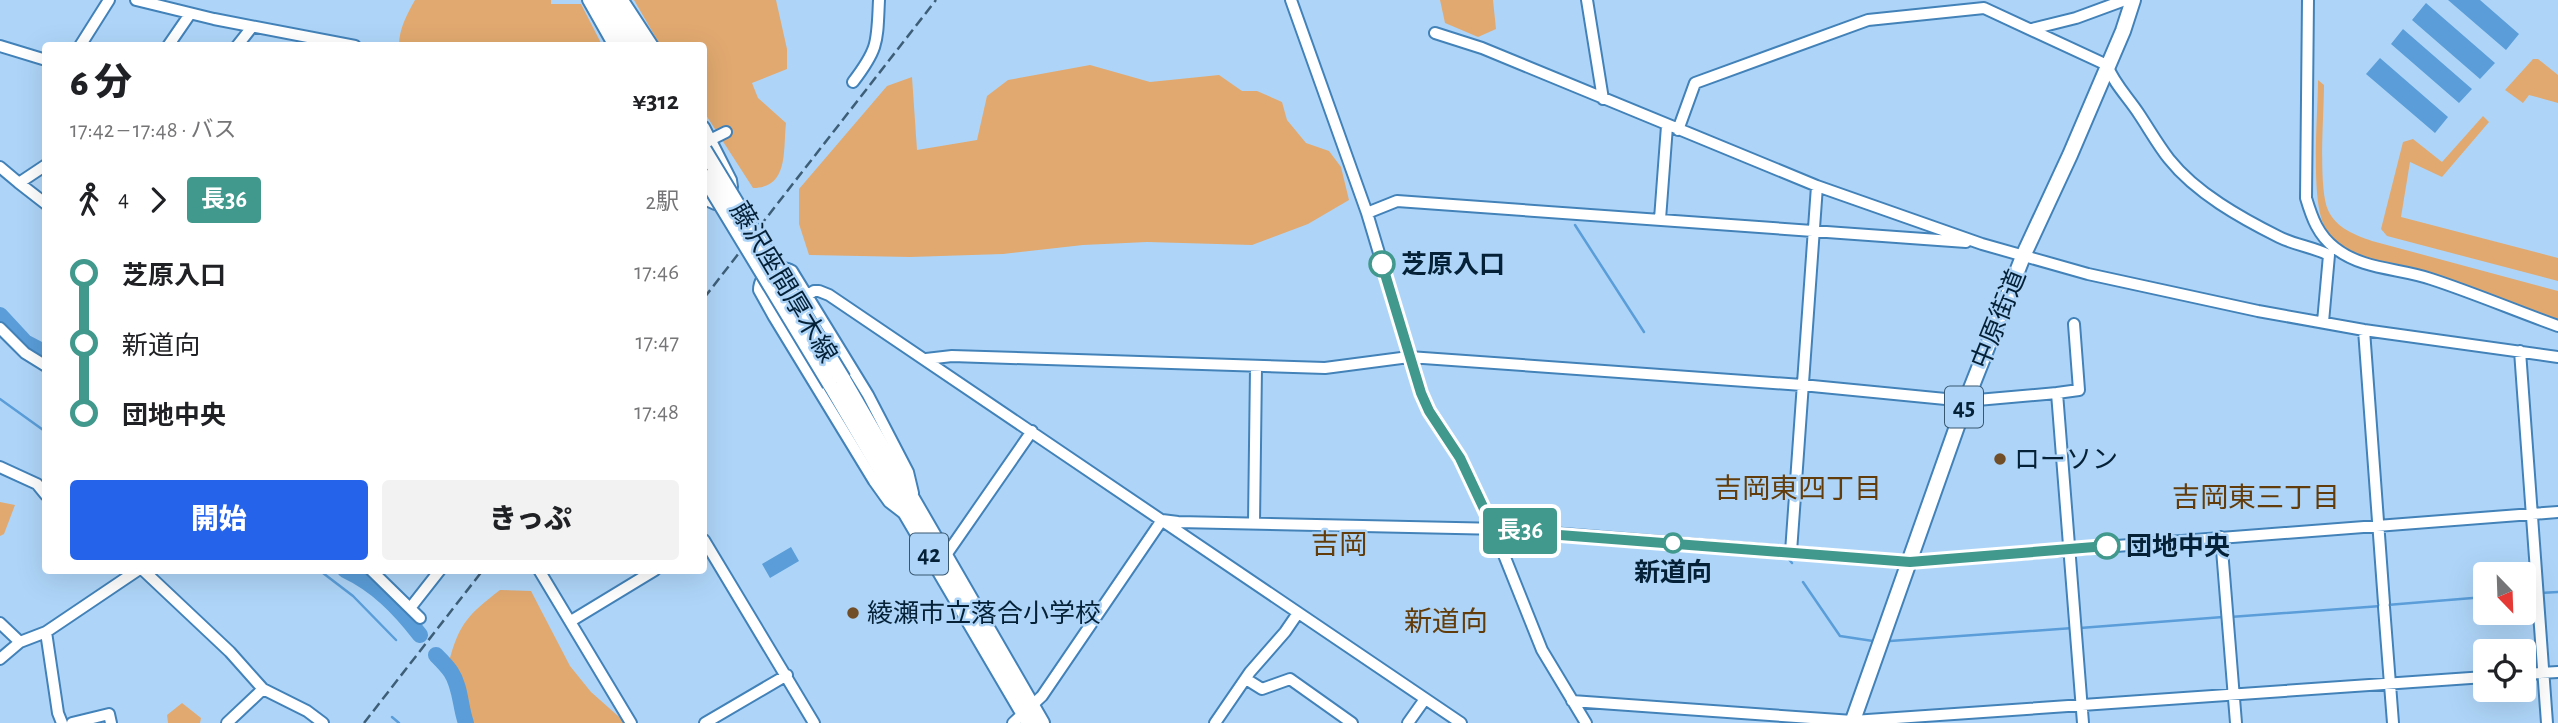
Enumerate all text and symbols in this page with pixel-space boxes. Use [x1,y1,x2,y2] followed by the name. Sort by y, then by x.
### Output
[70,65,132,103] text: 6 分
[633,88,679,114] text: ¥312
[70,119,236,142] text: 17:42 – 17:48 · バス
[70,181,108,219] icon: walk
[139,181,177,219] icon: forward
[118,188,129,211] text: 4
[201,188,247,212] text: 長36
[646,191,679,214] text: 2駅
[725,197,842,367] street label: 藤沢座間厚木線
[1401,250,1505,278] place label: 芝原入口
[1369,251,1395,277] marker: 芝原入口
[634,261,679,284] text: 17:46
[122,263,226,289] text: 芝原入口
[1966,266,2030,372] street label: 中原街道
[636,331,679,354] text: 17:47
[122,333,200,359] text: 新道向
[1945,386,1983,428] road number: 45
[634,401,679,424] text: 17:48
[122,403,226,429] text: 団地中央
[2014,447,2118,473] place label: ローソン
[1992,451,2008,467] marker: ローソン
[1714,474,1882,504] district label: 吉岡東四丁目
[70,480,368,560] button: 開始
[382,480,679,560] button: きっぷ
[2172,483,2340,513] district label: 吉岡東三丁目
[1480,508,1560,554] line badge: 長36
[1497,519,1543,543] text: 長36
[1311,530,1367,560] district label: 吉岡
[2126,532,2230,560] place label: 団地中央
[1663,533,1683,553] marker: 新道向
[2094,533,2120,559] marker: 団地中央
[910,534,948,574] road number: 42
[1634,558,1712,586] place label: 新道向
[2473,562,2536,625] north arrow
[2473,562,2536,702] map controls
[867,599,1101,627] place label: 綾瀬市立落合小学校
[845,605,861,621] marker: 綾瀬市立落合小学校
[1404,607,1488,637] district label: 新道向
[2473,639,2536,702] button: locate

